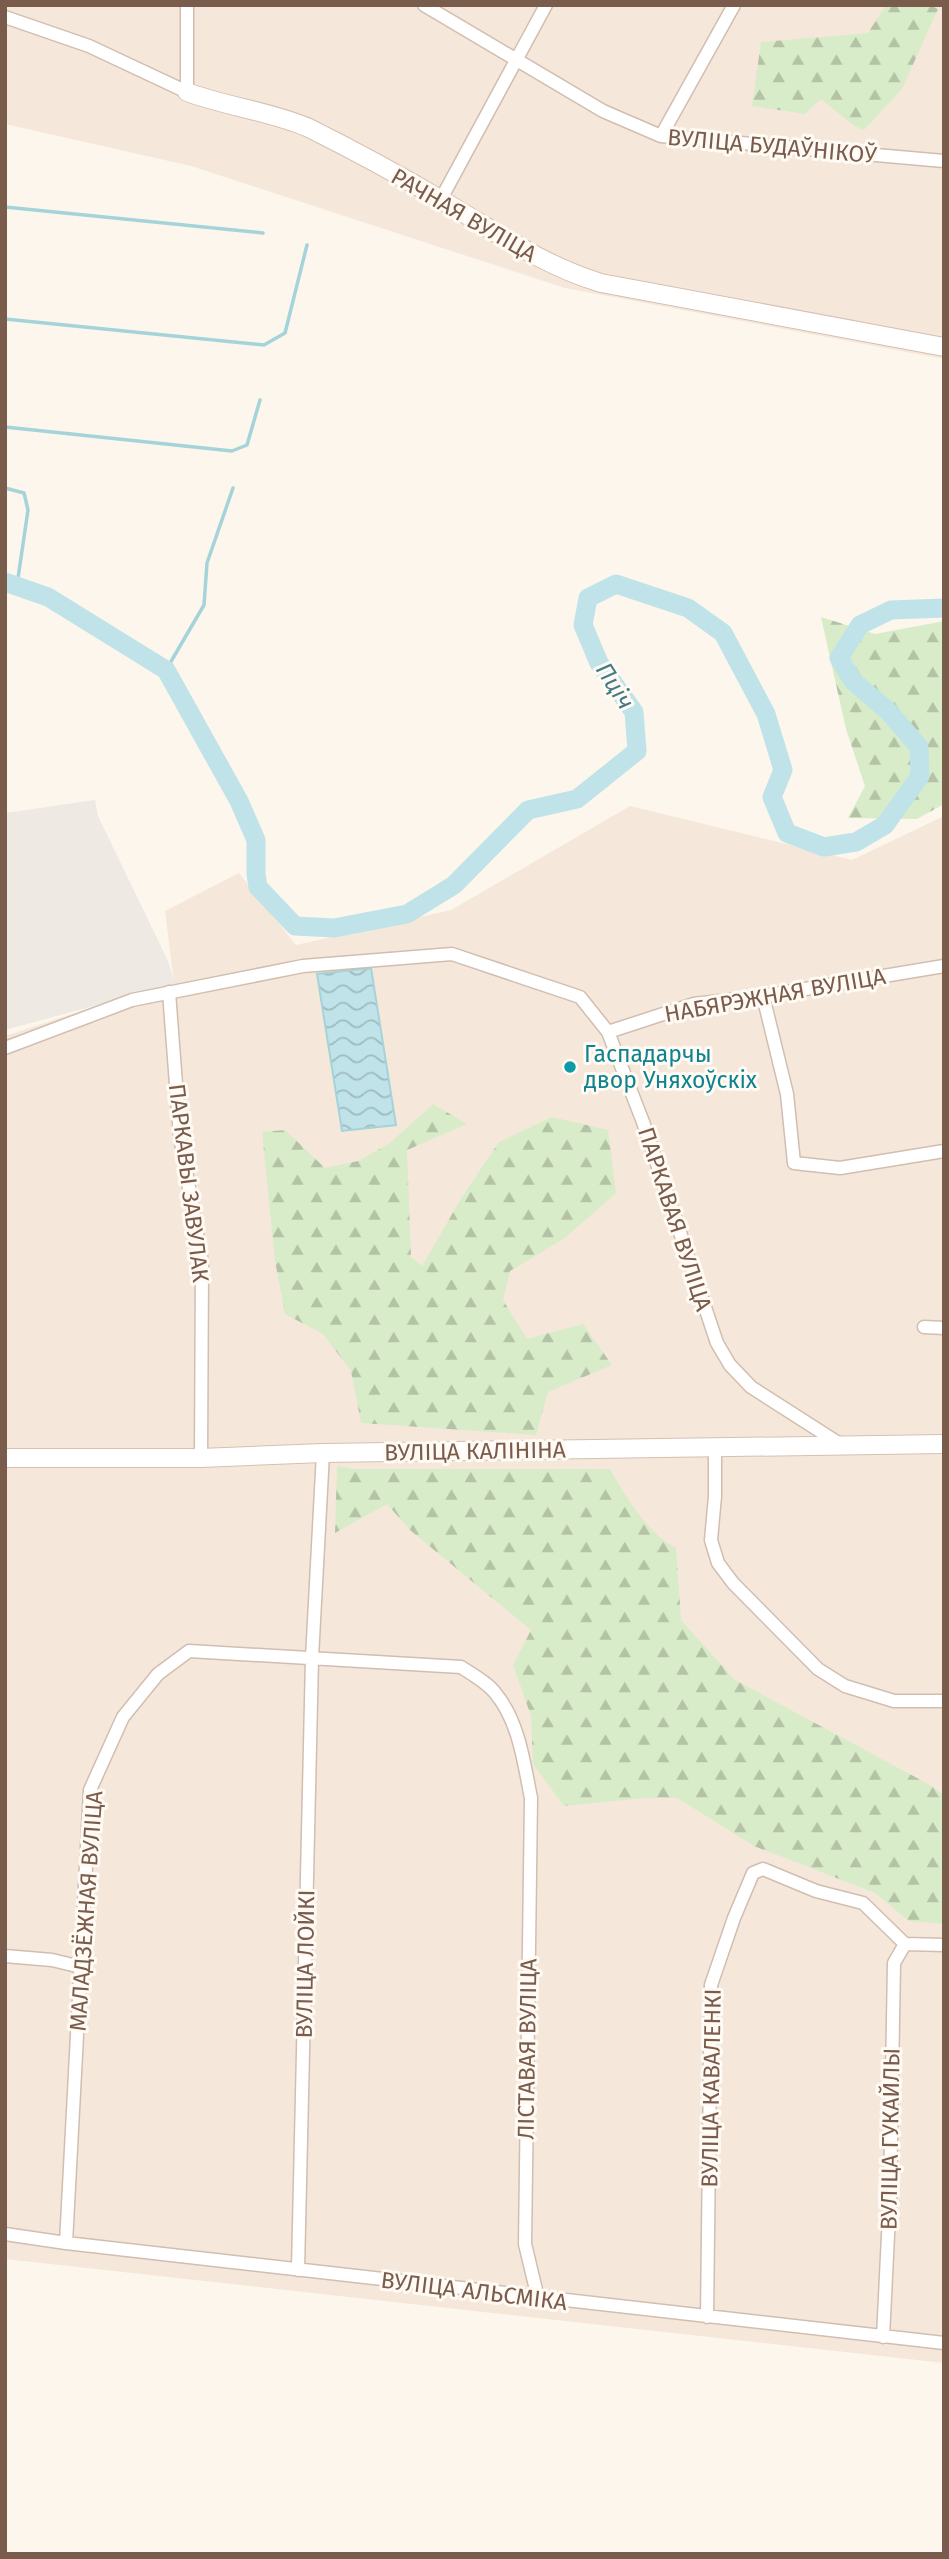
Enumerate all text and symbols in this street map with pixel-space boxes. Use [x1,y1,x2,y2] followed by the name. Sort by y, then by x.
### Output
[666,122,878,169] street label: ВУЛІЦА БУДАЎНІКОЎ
[386,162,542,268] street label: РАЧНАЯ ВУЛІЦА
[590,657,640,715] water label: Пціч
[662,962,888,1028] street label: НАБЯРЭЖНАЯ ВУЛІЦА
[584,1040,758,1094] place label: Гаспадарчы двор Уняхоўскіх
[562,1059,578,1075] marker: Гаспадарчы двор Уняхоўскіх
[163,1082,215,1284] street label: ПАРКАВЫ ЗАВУЛАК
[632,1124,718,1315] street label: ПАРКАВАЯ ВУЛІЦА
[384,1435,567,1467] street label: ВУЛІЦА КАЛІНІНА
[64,1789,108,2032] street label: МАЛАДЗЁЖНАЯ ВУЛІЦА
[290,1889,320,2039] street label: ВУЛІЦА ЛОЙКІ
[511,1957,543,2140] street label: ЛІСТАВАЯ ВУЛІЦА
[695,1988,727,2188] street label: ВУЛІЦА КАВАЛЕНКІ
[874,2048,906,2230] street label: ВУЛІЦА ГУКАЙЛЫ
[379,2266,570,2316] street label: ВУЛІЦА АЛЬСМІКА

